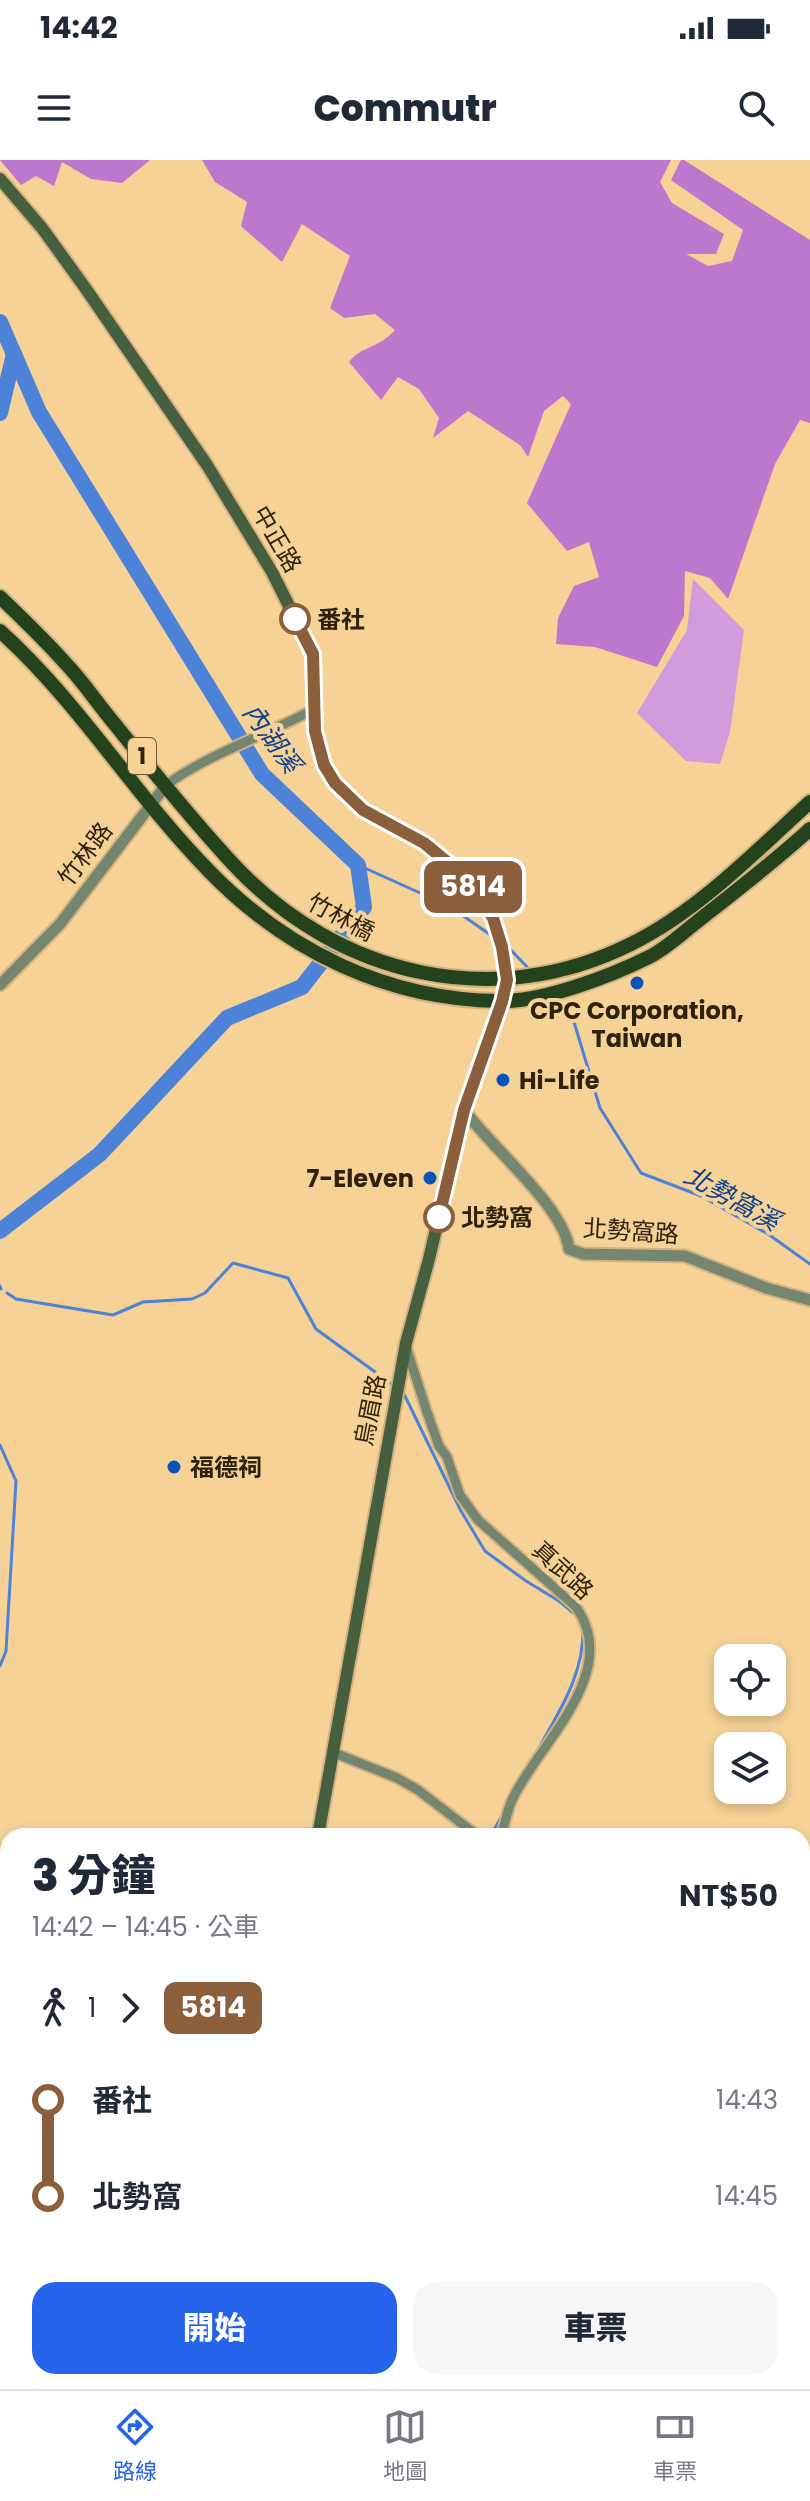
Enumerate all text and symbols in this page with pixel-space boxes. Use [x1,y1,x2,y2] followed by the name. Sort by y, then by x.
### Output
[40,6,118,49] text: 14:42
[314,83,496,134] text: Commutr
[32,86,76,130] icon: menu
[734,86,778,130] icon: search
[245,500,309,578] street label: 中正路
[317,603,365,636] place label: 番社
[280,604,310,634] marker: 番社
[235,696,312,783] water label: 內湖溪
[128,738,156,774] road number: 1
[50,815,120,893] street label: 竹林路
[417,861,529,913] line badge: 5814
[440,867,506,906] text: 5814
[301,886,381,948] street label: 竹林橋
[628,974,646,992] marker: CPC Corporation, Taiwan
[530,994,744,1055] place label: CPC Corporation, Taiwan
[519,1064,600,1097] place label: Hi-Life
[494,1071,512,1089] marker: Hi-Life
[678,1157,790,1241] water label: 北勢窩溪
[306,1162,414,1195] place label: 7-Eleven
[421,1169,439,1187] marker: 7-Eleven
[461,1201,533,1234] place label: 北勢窩
[424,1202,454,1232] marker: 北勢窩
[582,1211,680,1251] street label: 北勢窩路
[347,1372,393,1448] street label: 烏眉路
[190,1451,262,1484] place label: 福德祠
[165,1458,183,1476] marker: 福德祠
[525,1533,601,1607] street label: 真武路
[714,1644,786,1804] map controls
[714,1644,786,1716] button: locate
[714,1732,786,1804] button: layers
[32,1845,155,1906] text: 3 分鐘
[679,1874,778,1917] text: NT$50
[32,1909,259,1945] text: 14:42 – 14:45 · 公車
[32,1986,76,2030] icon: walk
[108,1986,152,2030] icon: forward
[180,1988,246,2027] text: 5814
[88,1990,96,2026] text: 1
[92,2079,152,2122] text: 番社
[716,2082,778,2118] text: 14:43
[92,2175,182,2218] text: 北勢窩
[715,2178,778,2214] text: 14:45
[32,2282,397,2374] button: 開始
[413,2282,778,2374] button: 車票
[113,2405,157,2488] tab: 路線
[383,2405,427,2488] tab: 地圖
[653,2405,697,2488] tab: 車票

